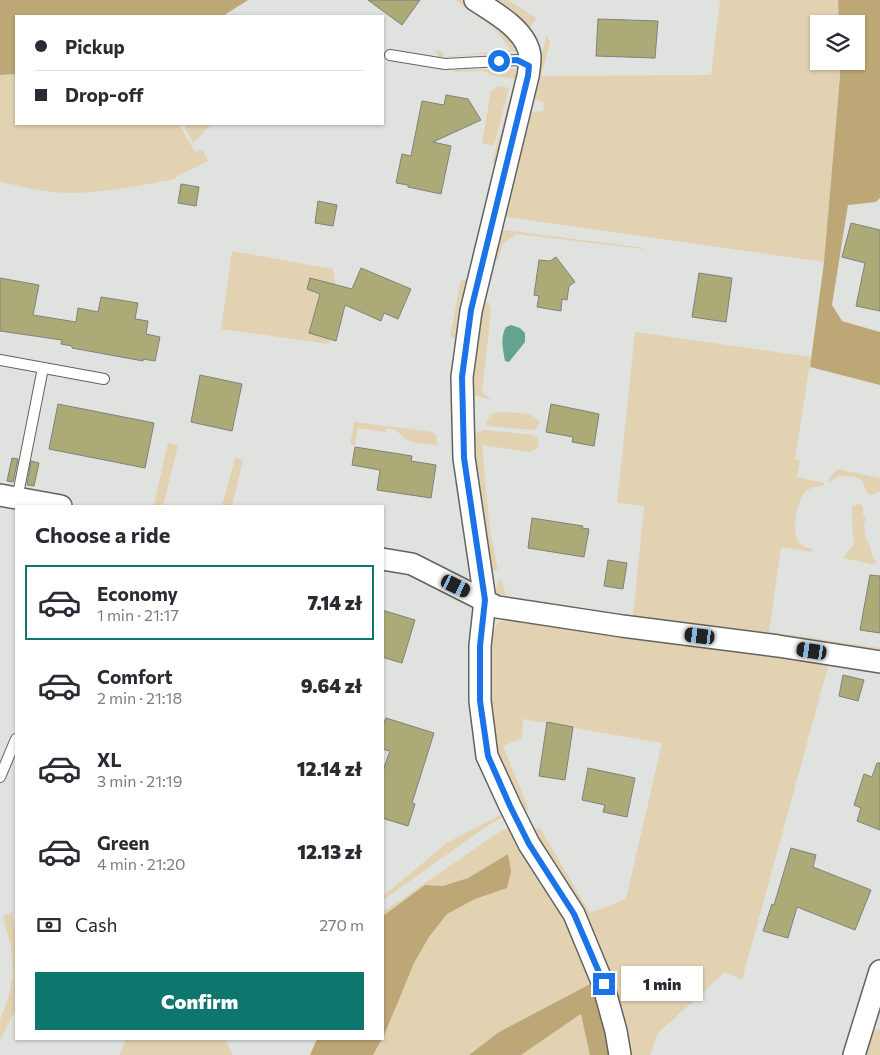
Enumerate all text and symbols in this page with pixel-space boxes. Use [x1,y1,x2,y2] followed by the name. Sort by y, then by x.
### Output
[810,15,865,70] map controls
[810,15,865,70] button: layers
[65,35,125,58] text: Pickup
[488,50,510,72] route start
[65,83,144,106] text: Drop-off
[35,521,170,548] text: Choose a ride
[439,573,472,599] car
[37,580,82,625] icon: car
[97,582,178,605] text: Economy
[307,591,362,614] text: 7.14 zł
[97,605,179,624] text: 1 min · 21:17
[684,627,715,645] car
[796,641,827,661] car
[37,663,82,708] icon: car
[97,665,173,688] text: Comfort
[301,674,362,697] text: 9.64 zł
[97,688,182,707] text: 2 min · 21:18
[37,746,82,791] icon: car
[97,748,122,771] text: XL
[297,757,362,780] text: 12.14 zł
[97,771,182,790] text: 3 min · 21:19
[37,829,82,874] icon: car
[97,831,149,854] text: Green
[297,840,362,863] text: 12.13 zł
[97,854,186,873] text: 4 min · 21:20
[35,911,63,939] icon: cash
[75,913,117,936] text: Cash
[319,915,364,934] text: 270 m
[622,966,704,1002] callout: 1 min
[35,972,364,1030] button: Confirm
[593,973,615,995] route end
[643,974,681,993] text: 1 min

